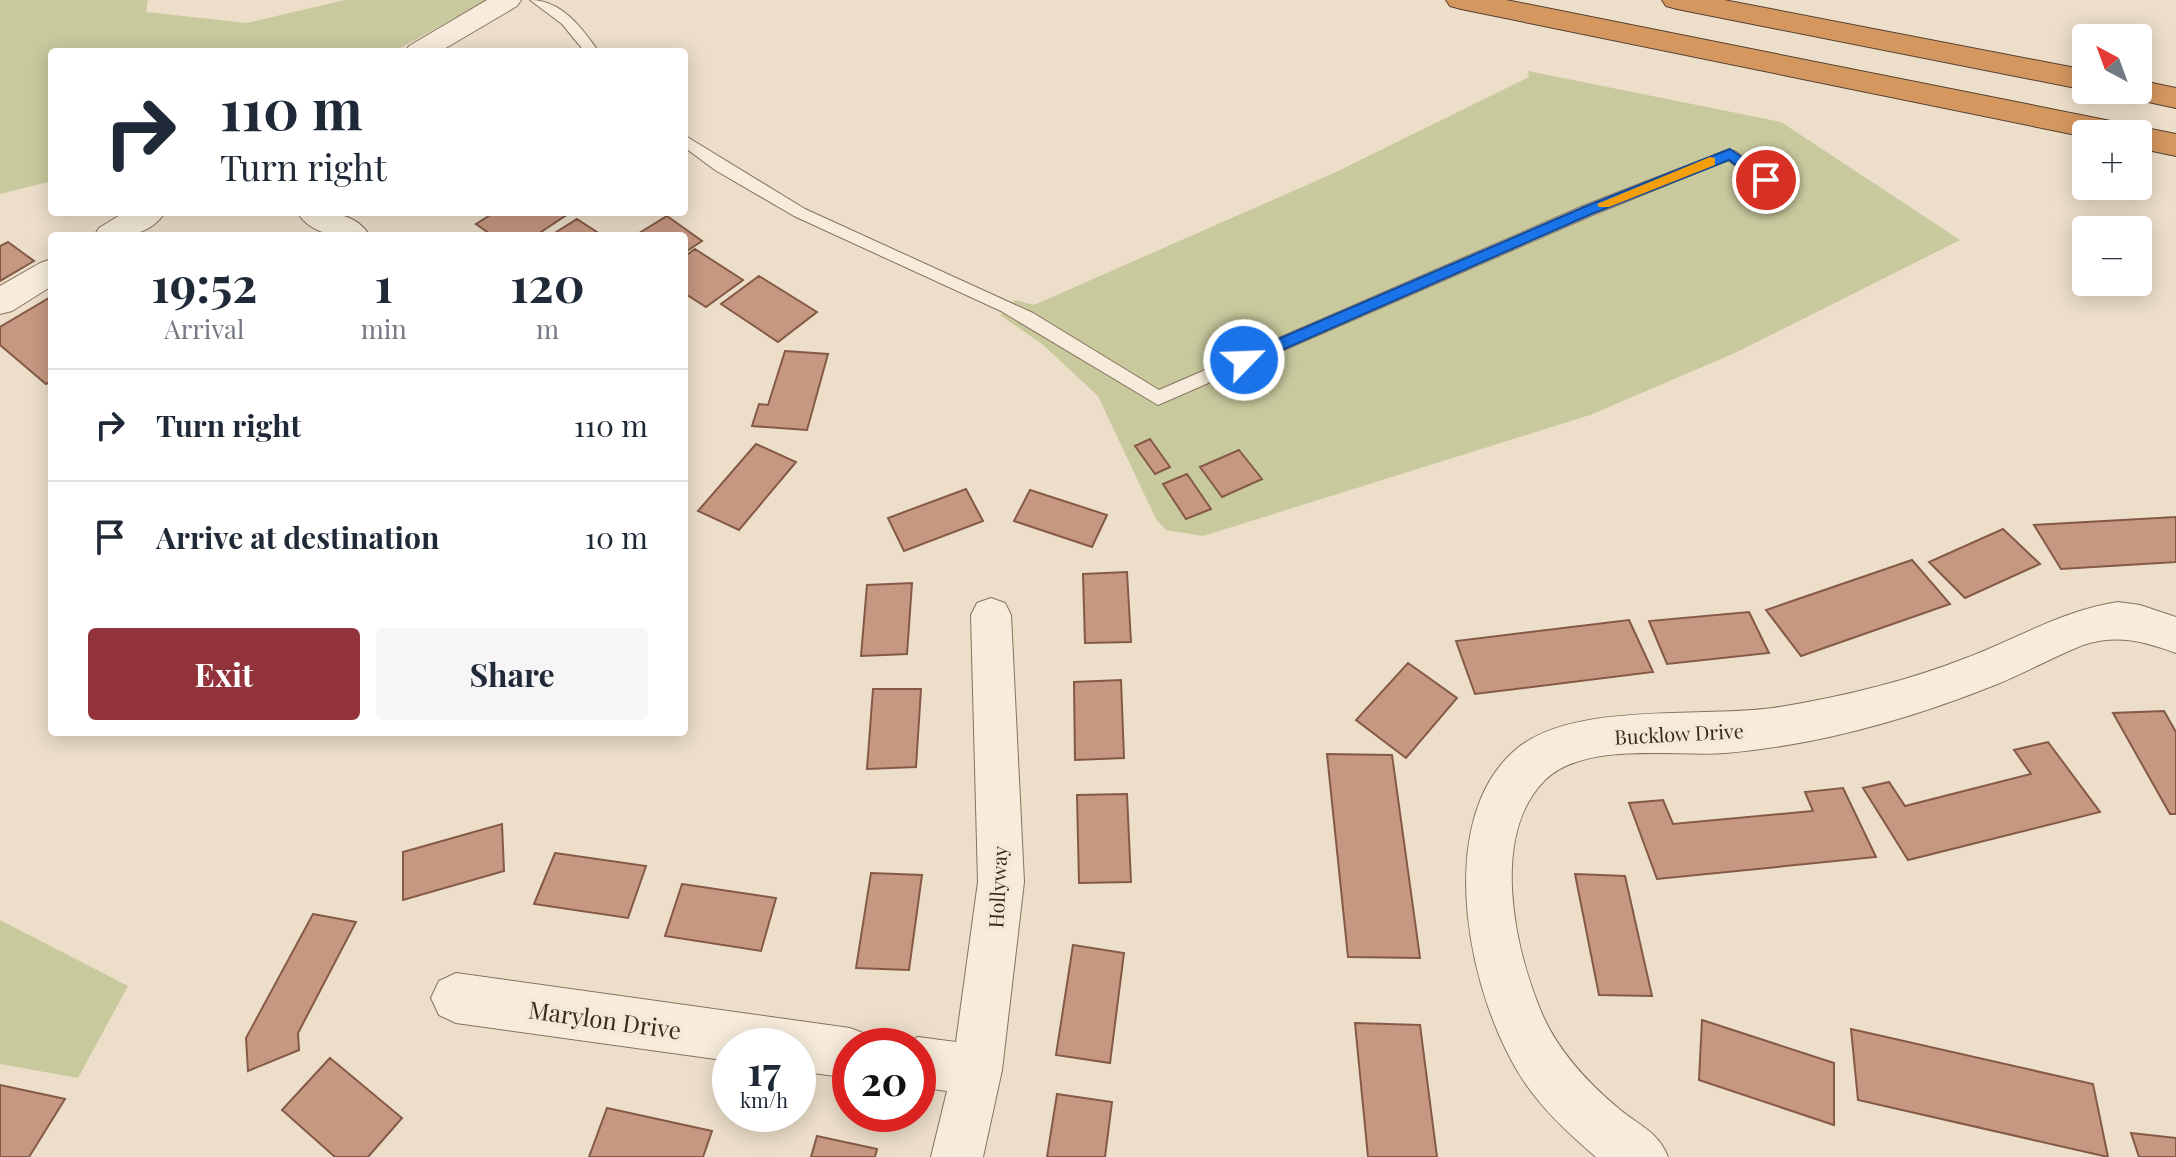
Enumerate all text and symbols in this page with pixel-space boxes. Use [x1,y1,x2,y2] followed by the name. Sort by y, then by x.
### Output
[2072,24,2152,104] north arrow
[2072,24,2152,296] map controls
[220,70,363,145] text: 110 m
[88,80,192,184] icon: right
[2072,120,2152,200] button: +
[220,142,387,190] text: Turn right
[1732,146,1800,214] pin
[1744,158,1788,202] icon: arrive
[2072,216,2152,296] button: −
[151,251,257,315] text: 19:52
[375,251,393,315] text: 1
[510,251,585,315] text: 120
[164,311,244,346] text: Arrival
[361,311,407,346] text: min
[536,311,559,346] text: m
[1202,318,1286,402] position arrow
[88,403,132,447] icon: right
[156,405,301,445] text: Turn right
[574,405,648,445] text: 110 m
[88,515,132,559] icon: arrive
[156,517,439,557] text: Arrive at destination
[585,517,648,557] text: 10 m
[88,628,360,720] button: Exit
[376,628,648,720] button: Share
[1614,716,1744,750] street label: Bucklow Drive
[981,845,1013,929] street label: Hollyway
[527,992,683,1046] street label: Marylon Drive
[832,1028,936,1132] speed limit sign: 20
[747,1043,781,1096] text: 17
[740,1086,788,1113] text: km/h

